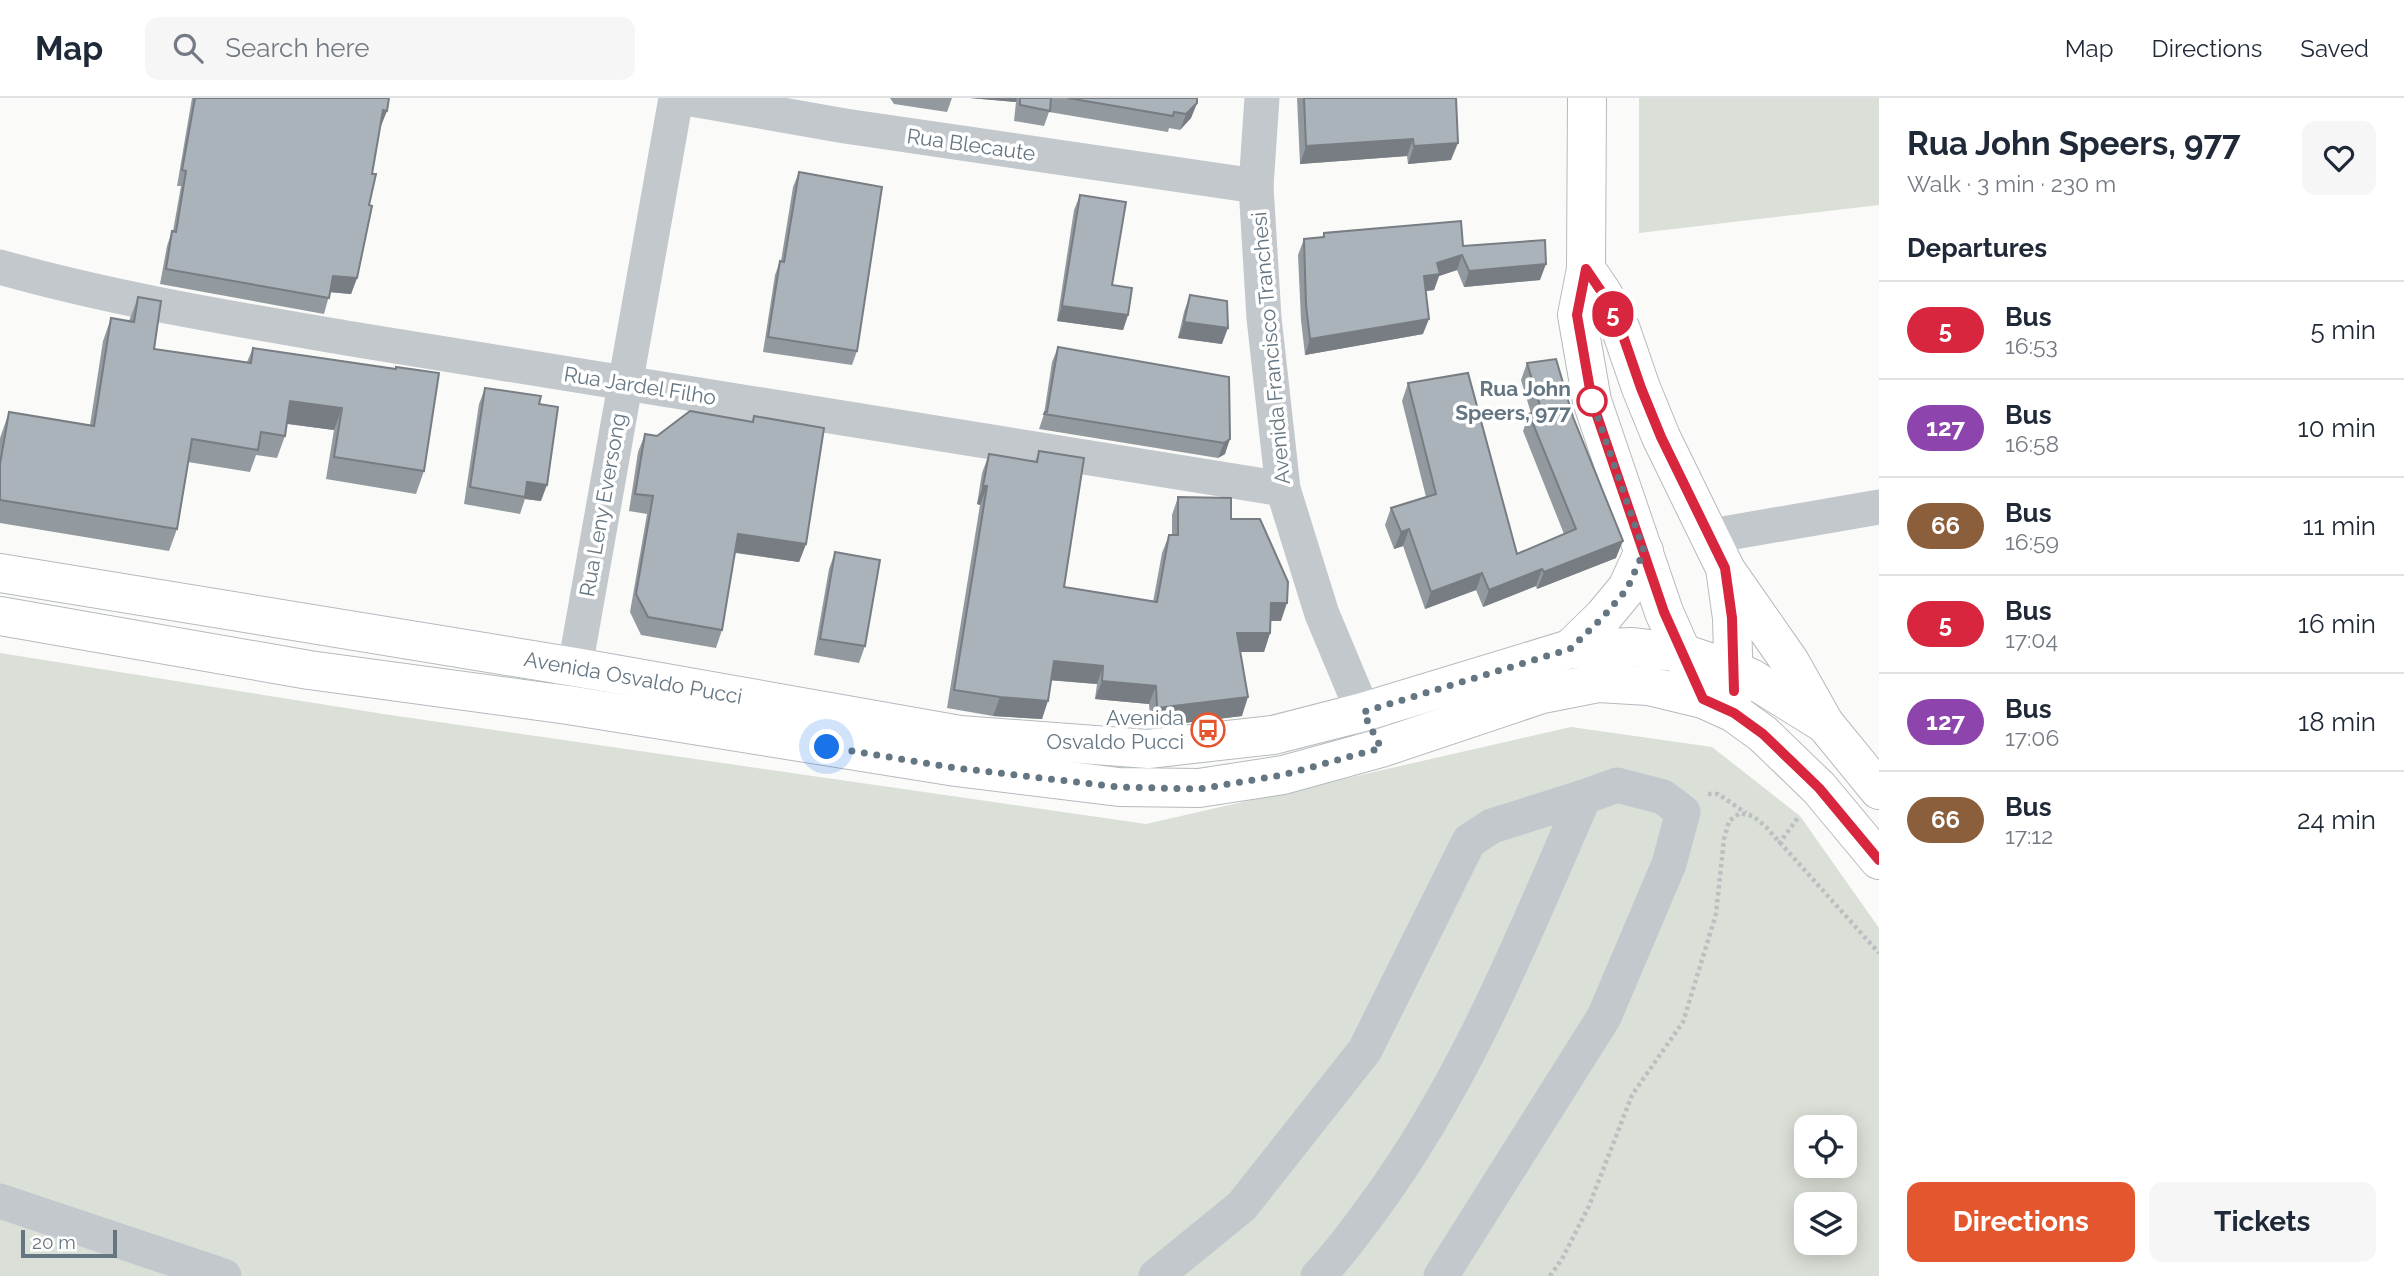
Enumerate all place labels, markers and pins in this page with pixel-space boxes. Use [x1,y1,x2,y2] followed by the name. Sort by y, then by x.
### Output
[1455,376,1571,425] place label: Rua John Speers, 977
[1577,386,1607,416] marker: Rua John Speers, 977
[1046,705,1184,754] place label: Avenida Osvaldo Pucci
[1189,711,1227,749] bus stop icon: Avenida Osvaldo Pucci

